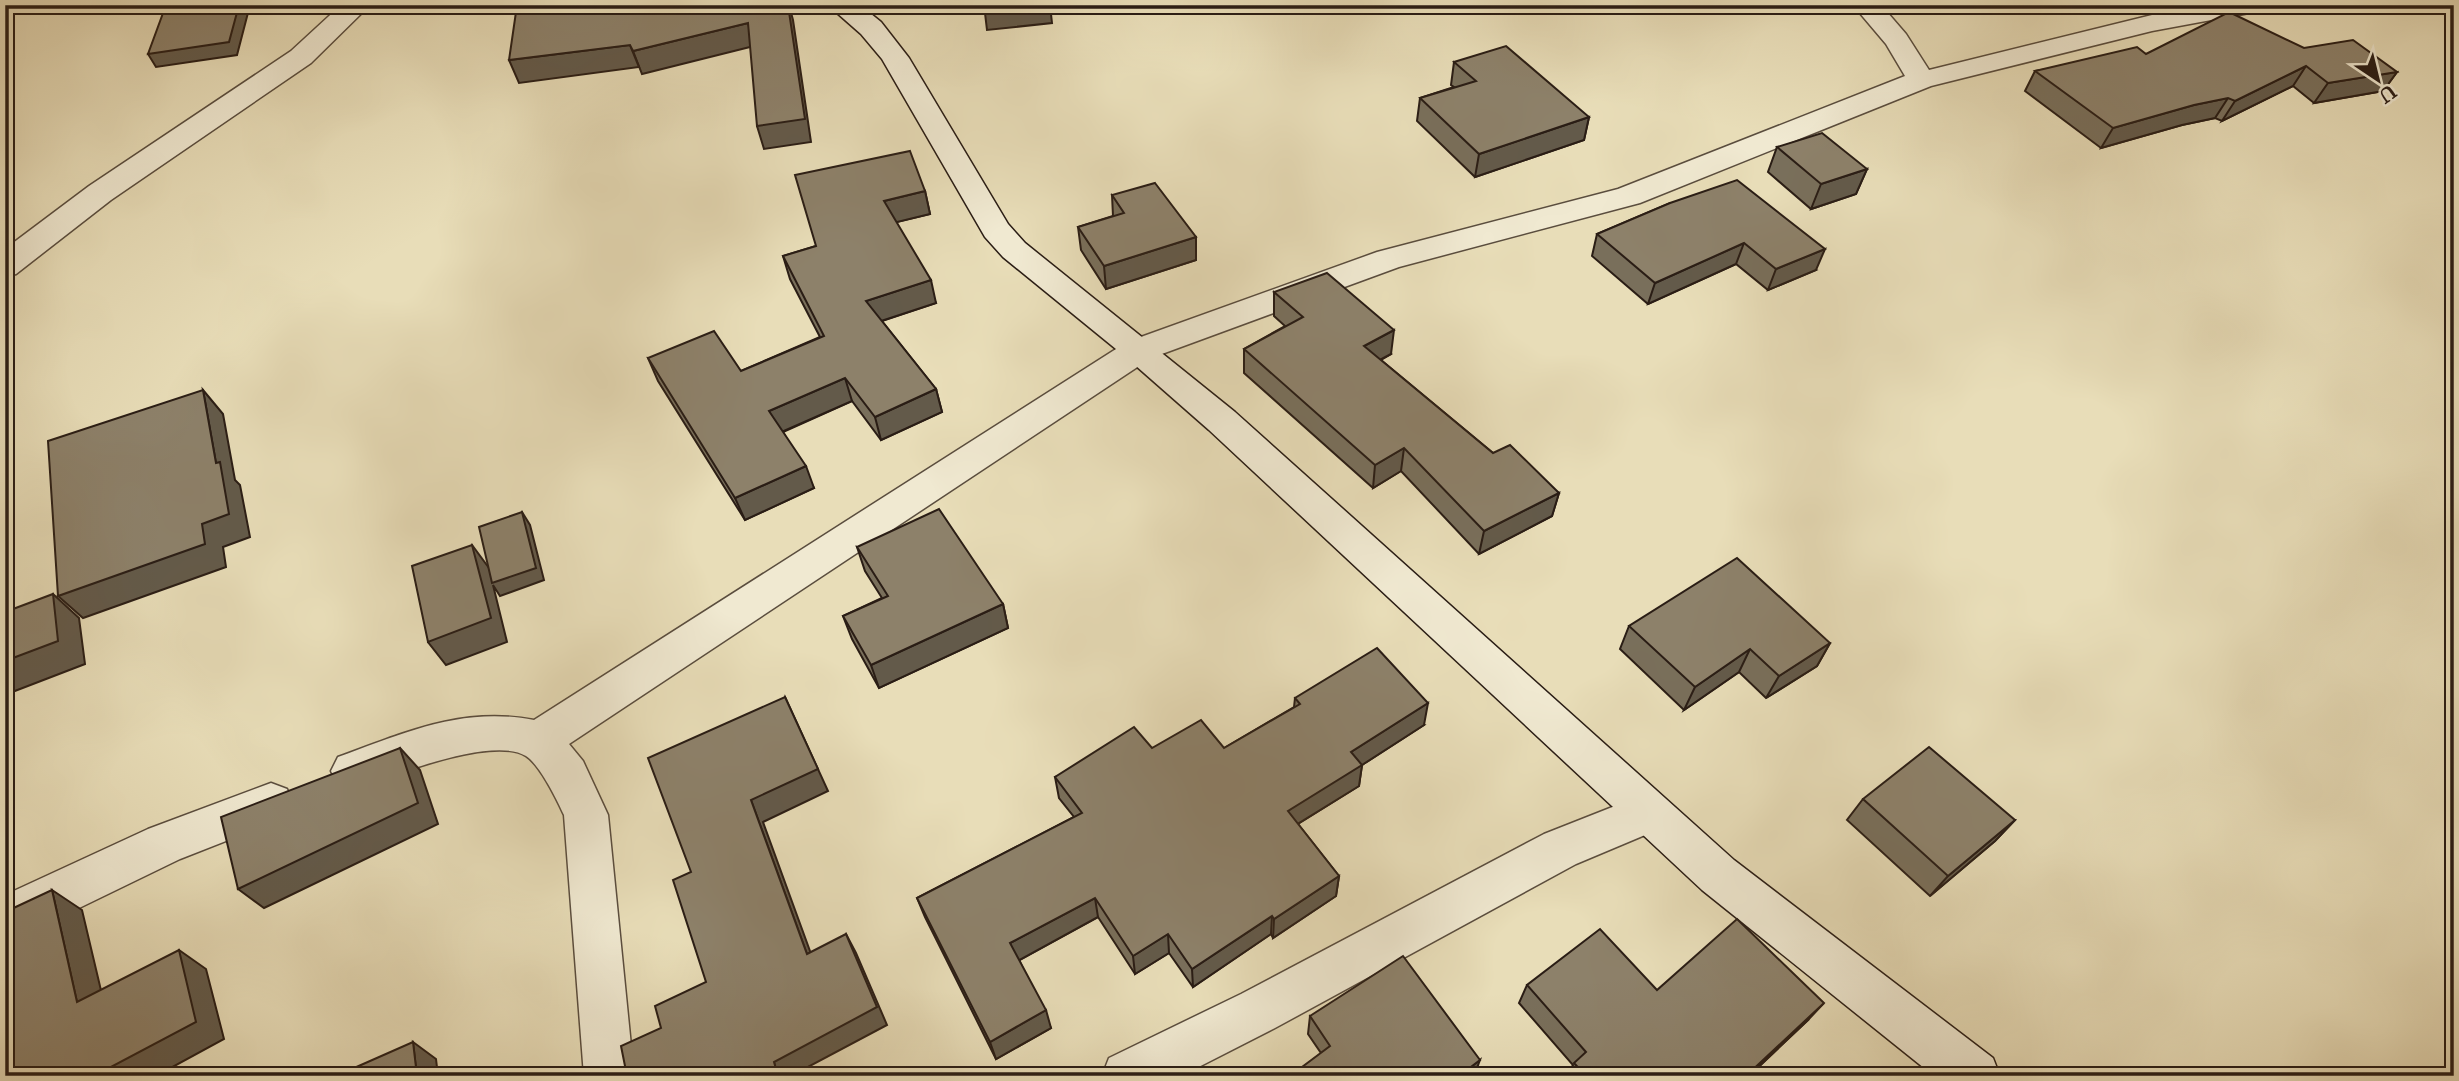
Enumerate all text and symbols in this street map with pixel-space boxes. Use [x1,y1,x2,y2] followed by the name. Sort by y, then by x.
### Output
[2344,46,2414,116] north arrow
[2374,79,2401,108] text: U

